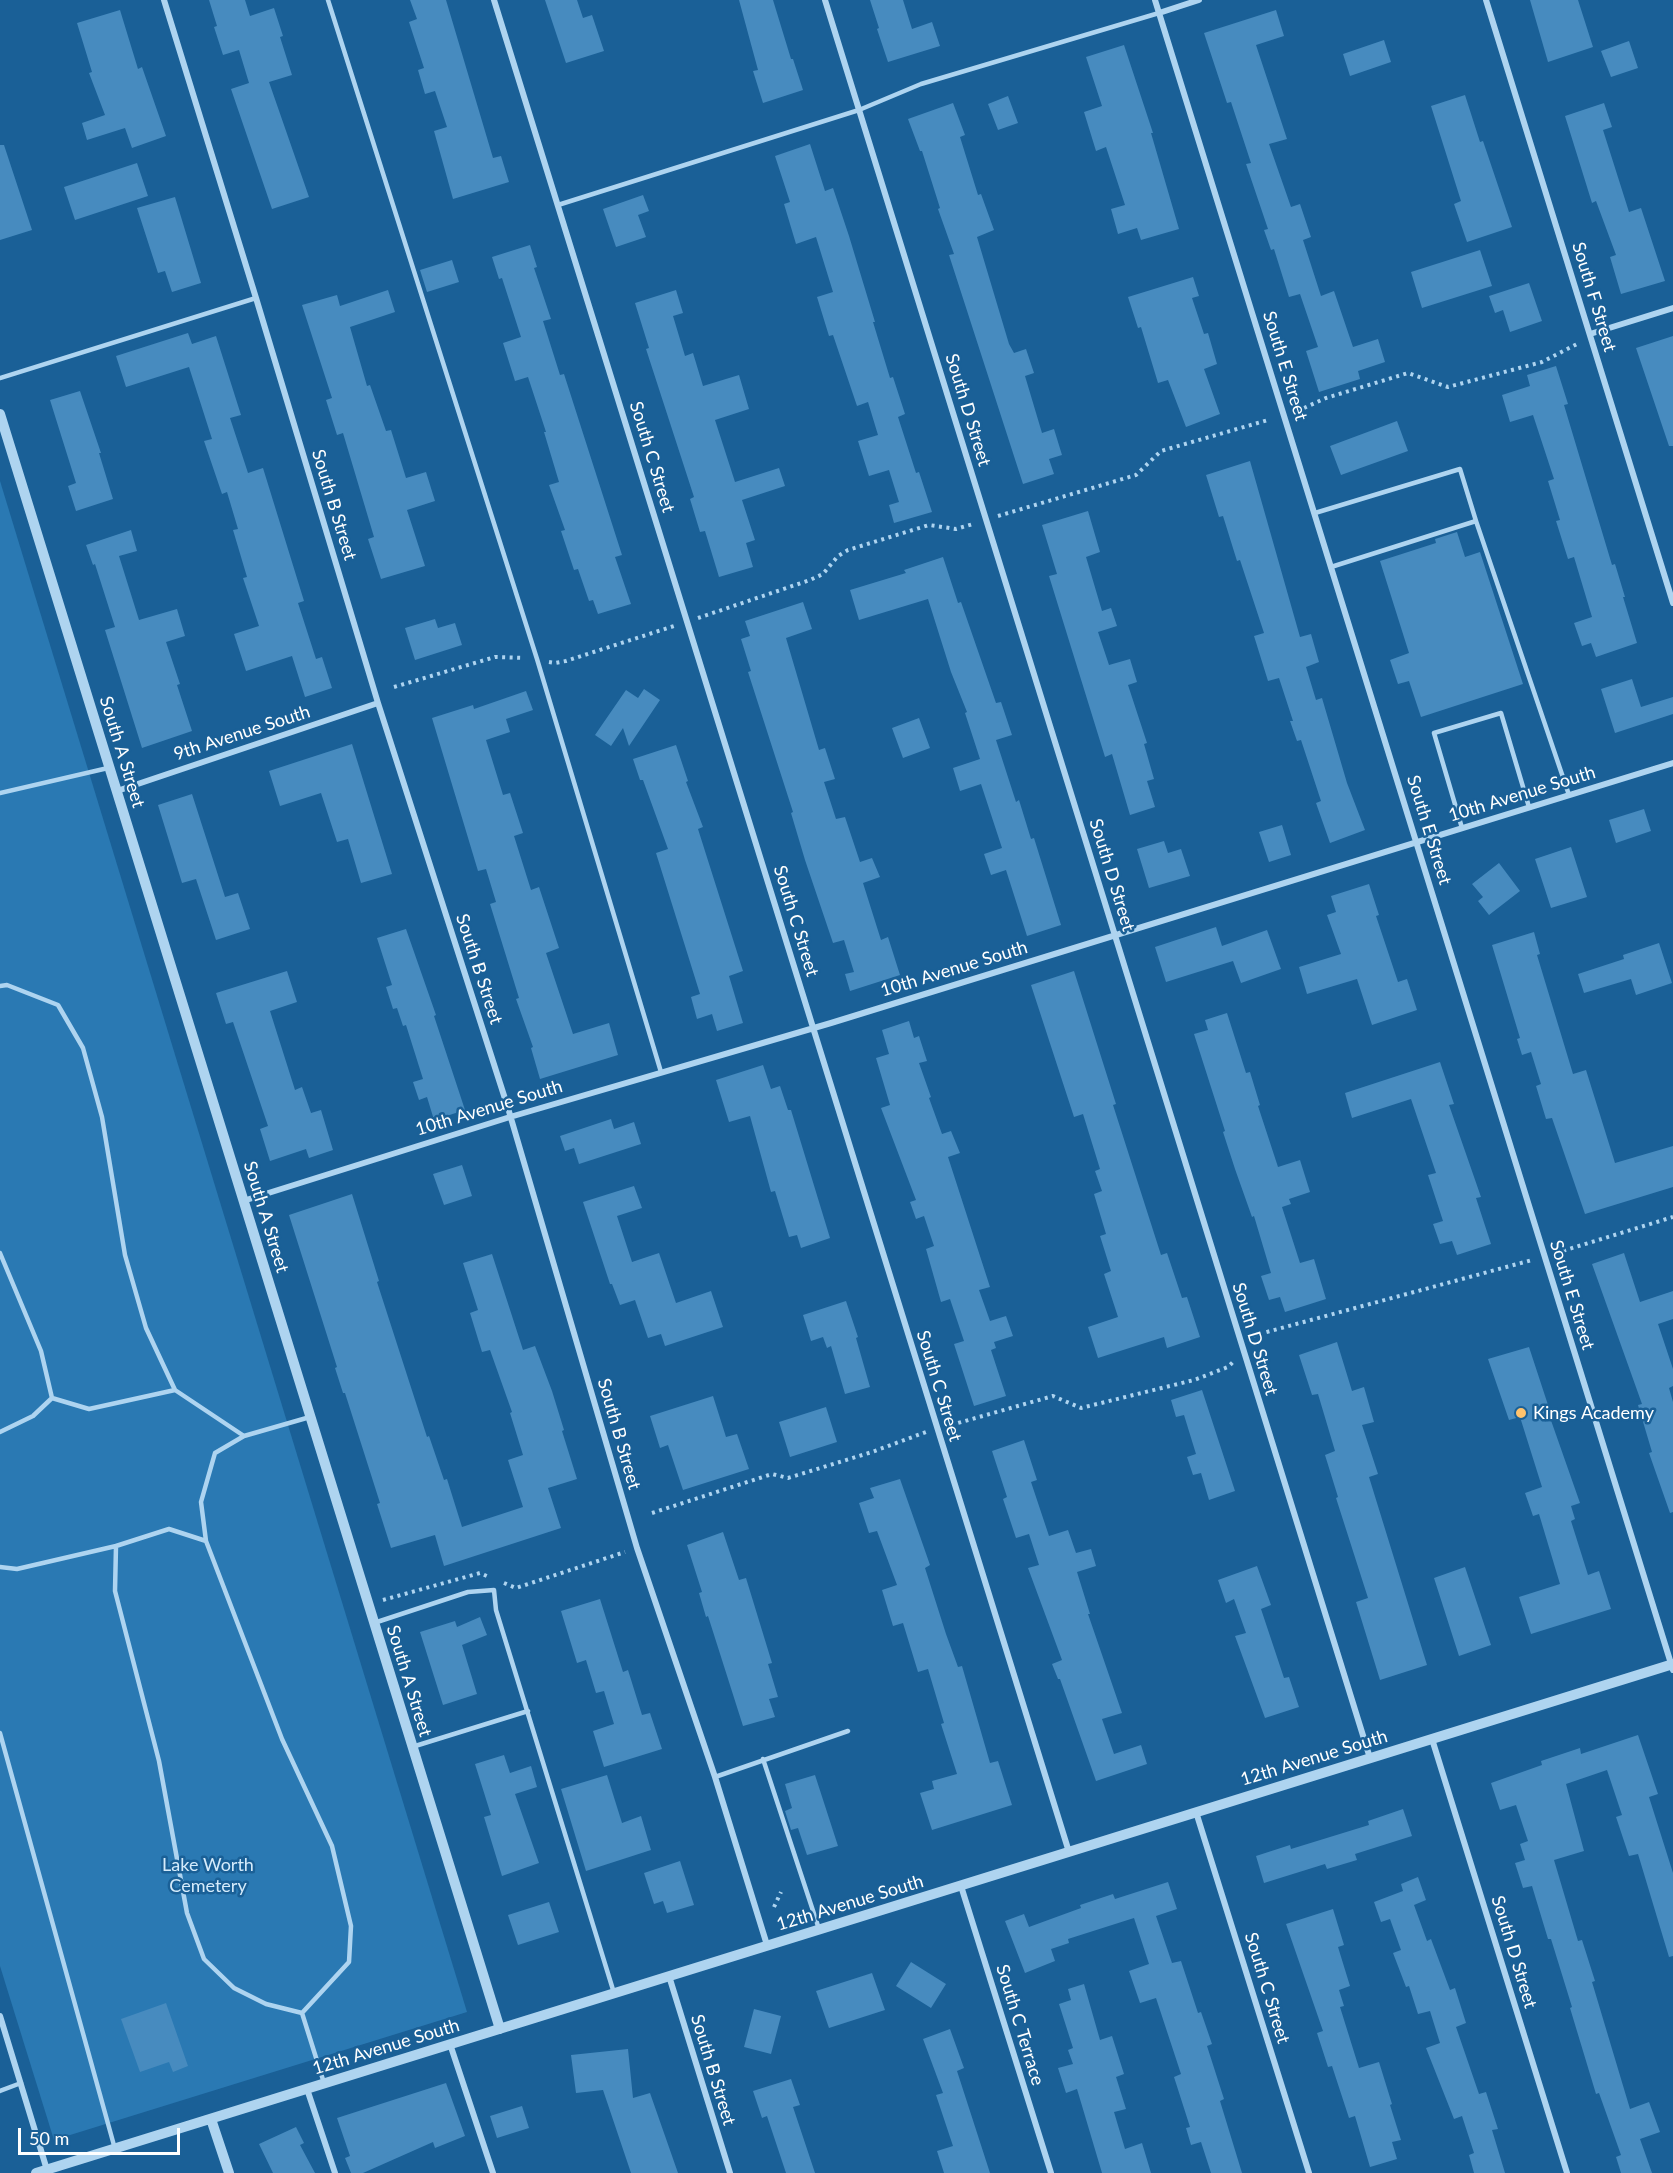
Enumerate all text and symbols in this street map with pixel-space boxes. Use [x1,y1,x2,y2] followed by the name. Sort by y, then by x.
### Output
[1567,240,1621,354] street label: South F Street
[1258,309,1312,423] street label: South E Street
[941,351,995,469] street label: South D Street
[625,399,679,515] street label: South C Street
[307,447,361,563] street label: South B Street
[95,694,149,810] street label: South A Street
[171,701,313,765] street label: 9th Avenue South
[1446,761,1598,827] street label: 10th Avenue South
[1402,773,1456,887] street label: South E Street
[1085,816,1139,934] street label: South D Street
[769,863,823,979] street label: South C Street
[451,911,507,1027] street label: South B Street
[878,936,1030,1002] street label: 10th Avenue South
[413,1075,565,1141] street label: 10th Avenue South
[239,1159,293,1275] street label: South A Street
[1545,1238,1599,1352] street label: South E Street
[1228,1280,1282,1398] street label: South D Street
[912,1328,966,1444] street label: South C Street
[593,1376,645,1492] street label: South B Street
[1533,1402,1654,1424] place label: Kings Academy
[1514,1406,1528,1420] marker: Kings Academy
[382,1623,436,1739] street label: South A Street
[1238,1725,1390,1791] street label: 12th Avenue South
[162,1854,254,1896] park label: Lake Worth Cemetery
[774,1870,926,1936] street label: 12th Avenue South
[1487,1893,1541,2011] street label: South D Street
[1240,1930,1294,2046] street label: South C Street
[991,1962,1049,2088] street label: South C Terrace
[686,2012,740,2128] street label: South B Street
[310,2014,462,2080] street label: 12th Avenue South
[21,2116,183,2154] scale bar
[29,2127,69,2149] text: 50 m

